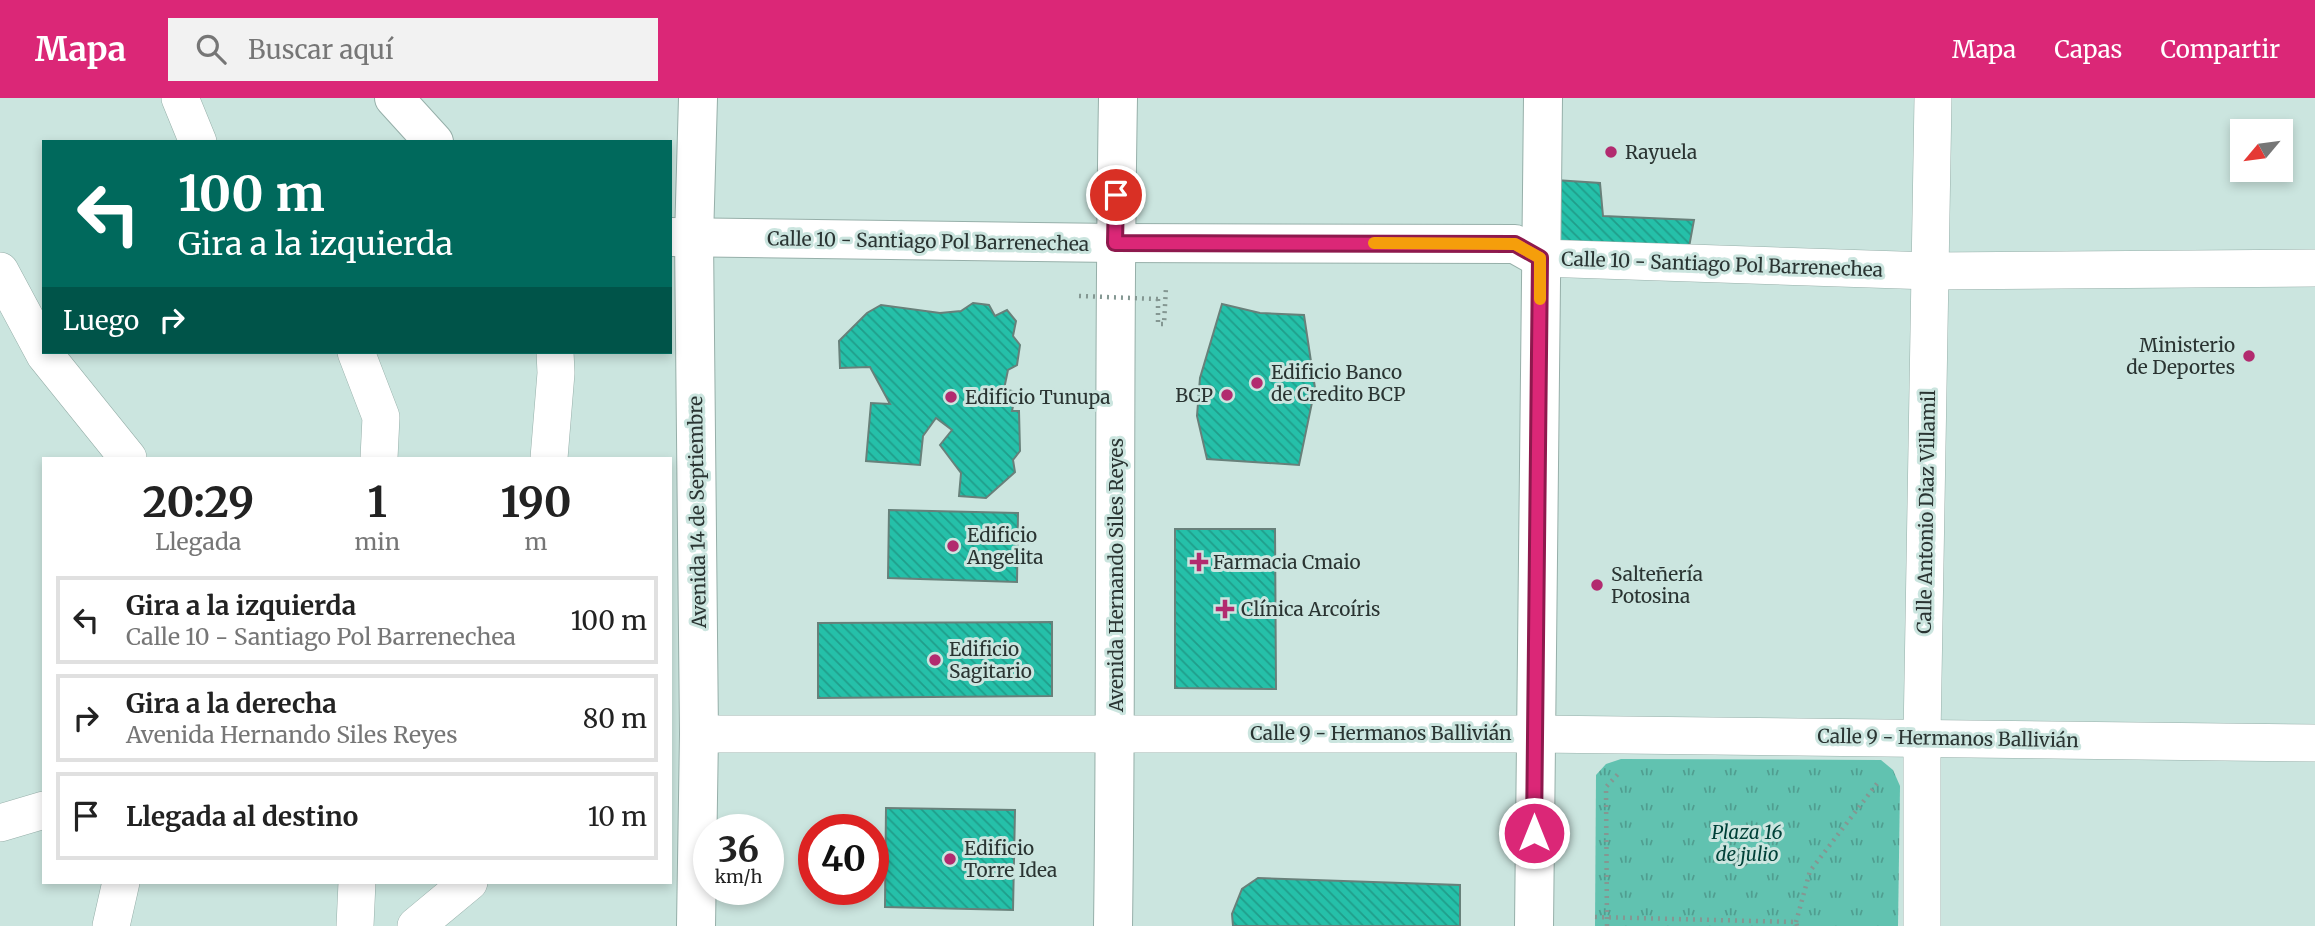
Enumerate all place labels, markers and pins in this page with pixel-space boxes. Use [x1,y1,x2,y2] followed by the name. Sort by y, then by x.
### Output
[1625,140,1697,164] place label: Rayuela
[1603,144,1619,160] marker: Rayuela
[1086,165,1146,225] pin
[2126,333,2235,379] place label: Ministerio de Deportes
[2241,348,2257,364] marker: Ministerio de Deportes
[1271,360,1405,406] place label: Edificio Banco de Credito BCP
[1249,375,1265,391] marker: Edificio Banco de Credito BCP
[1175,383,1213,407] place label: BCP
[965,385,1111,409] place label: Edificio Tunupa
[1219,387,1235,403] marker: BCP
[943,389,959,405] marker: Edificio Tunupa
[966,523,1044,569] place label: Edificio Angelita
[945,538,961,554] marker: Edificio Angelita
[1213,550,1361,574] place label: Farmacia Cmaio
[1191,554,1207,570] marker: Farmacia Cmaio
[1611,562,1703,608] place label: Salteñería Potosina
[1589,577,1605,593] marker: Salteñería Potosina
[1241,597,1380,621] place label: Clínica Arcoíris
[1215,599,1235,619] marker: Clínica Arcoíris
[949,637,1032,683] place label: Edificio Sagitario
[927,652,943,668] marker: Edificio Sagitario
[964,836,1057,882] place label: Edificio Torre Idea
[942,851,958,867] marker: Edificio Torre Idea

